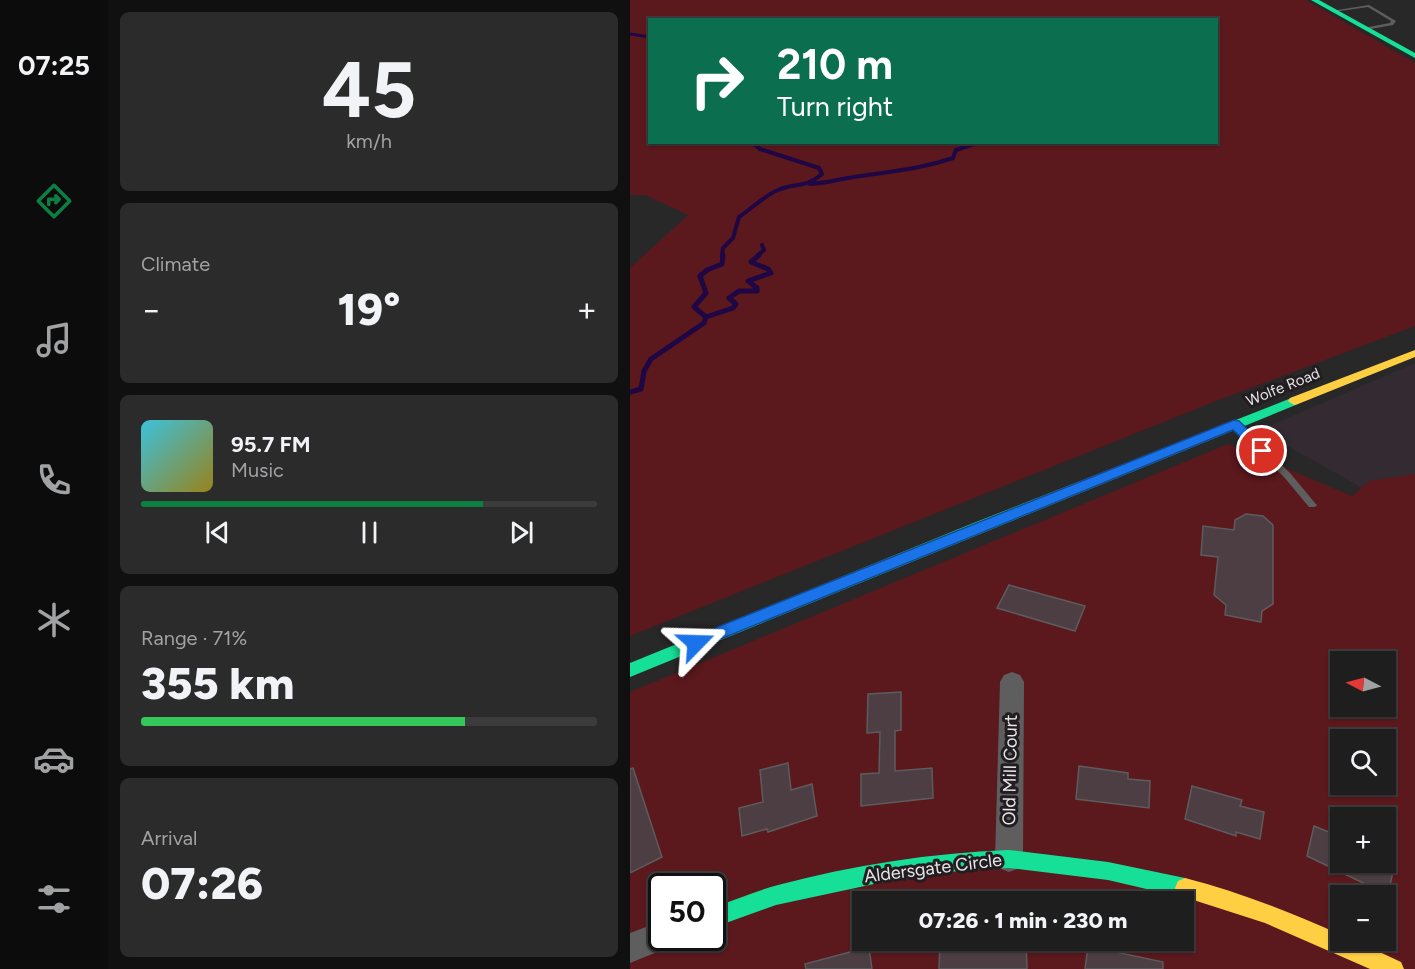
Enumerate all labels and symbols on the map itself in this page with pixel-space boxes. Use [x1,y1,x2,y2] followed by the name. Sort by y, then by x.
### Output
[1244,364,1322,410] street label: Wolfe Road
[1236,425,1287,476] pin
[664,611,728,675] position arrow
[1330,651,1396,717] north arrow
[998,714,1022,826] street label: Old Mill Court
[863,849,1003,887] street label: Aldersgate Circle
[648,873,726,951] speed limit sign: 50

